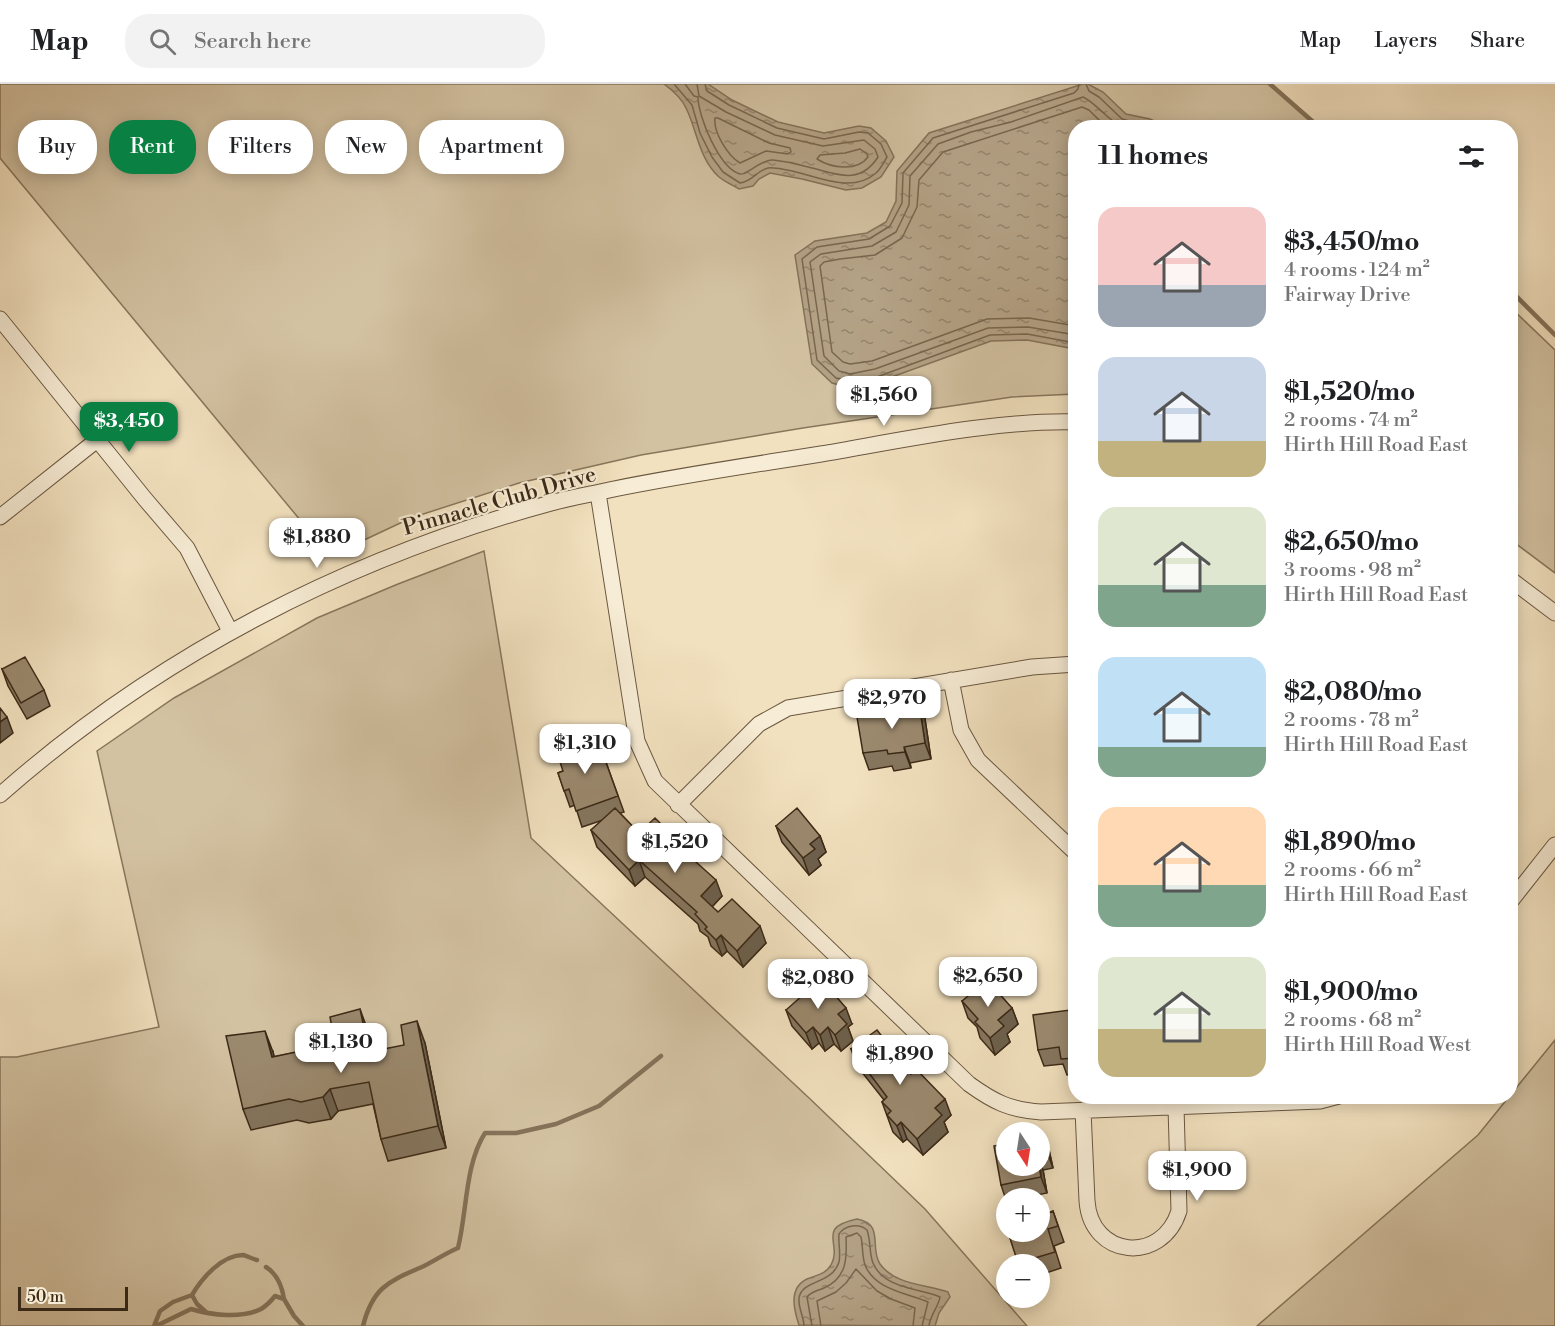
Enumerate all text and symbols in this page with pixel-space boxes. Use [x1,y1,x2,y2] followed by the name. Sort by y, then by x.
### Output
[125,14,545,68] search box
[30,24,89,59] text: Map
[146,25,179,58] icon: search
[194,28,311,55] text: Search here
[1300,28,1341,54] text: Map
[1374,28,1437,54] text: Layers
[1470,28,1525,54] text: Share
[18,120,97,174] chip: Buy
[109,120,196,174] chip: Rent
[208,120,313,174] chip: Filters
[325,120,407,174] chip: New
[419,120,564,174] chip: Apartment
[1098,140,1208,172] text: 11 homes
[1455,140,1488,173] icon: filters
[1284,226,1419,258] text: $3,450/mo
[1146,231,1218,303] icon: home
[1284,258,1430,283] text: 4 rooms · 124 m²
[1284,283,1411,308] text: Fairway Drive
[835,376,933,427] pin: $1,560
[1284,376,1415,408] text: $1,520/mo
[1146,381,1218,453] icon: home
[850,383,918,408] text: $1,560
[80,402,178,453] pin: $3,450
[1284,408,1418,433] text: 2 rooms · 74 m²
[94,409,164,434] text: $3,450
[1284,433,1468,458] text: Hirth Hill Road East
[400,461,599,542] street label: Pinnacle Club Drive
[268,518,366,569] pin: $1,880
[283,525,351,550] text: $1,880
[1284,526,1419,558] text: $2,650/mo
[1146,531,1218,603] icon: home
[1284,558,1421,583] text: 3 rooms · 98 m²
[1284,583,1468,608] text: Hirth Hill Road East
[1284,676,1422,708] text: $2,080/mo
[843,679,941,730] pin: $2,970
[1146,681,1218,753] icon: home
[858,686,926,711] text: $2,970
[1284,708,1419,733] text: 2 rooms · 78 m²
[536,724,634,775] pin: $1,310
[554,731,616,756] text: $1,310
[1284,733,1468,758] text: Hirth Hill Road East
[626,823,724,874] pin: $1,520
[1284,826,1416,858] text: $1,890/mo
[641,830,709,855] text: $1,520
[1146,831,1218,903] icon: home
[1284,858,1421,883] text: 2 rooms · 66 m²
[1284,883,1468,908] text: Hirth Hill Road East
[939,957,1037,1008] pin: $2,650
[769,959,867,1010] pin: $2,080
[953,964,1023,989] text: $2,650
[782,966,854,991] text: $2,080
[1284,976,1418,1008] text: $1,900/mo
[1146,981,1218,1053] icon: home
[1284,1008,1421,1033] text: 2 rooms · 68 m²
[292,1023,390,1074] pin: $1,130
[309,1030,373,1055] text: $1,130
[1284,1033,1471,1058] text: Hirth Hill Road West
[851,1035,949,1086] pin: $1,890
[866,1042,934,1067] text: $1,890
[996,1122,1050,1176] north arrow
[996,1122,1050,1308] map controls
[1148,1151,1246,1202] pin: $1,900
[1162,1158,1232,1183] text: $1,900
[996,1188,1050,1242] button: +
[996,1254,1050,1308] button: −
[18,1284,128,1312] scale bar
[27,1287,64,1307] text: 50 m

